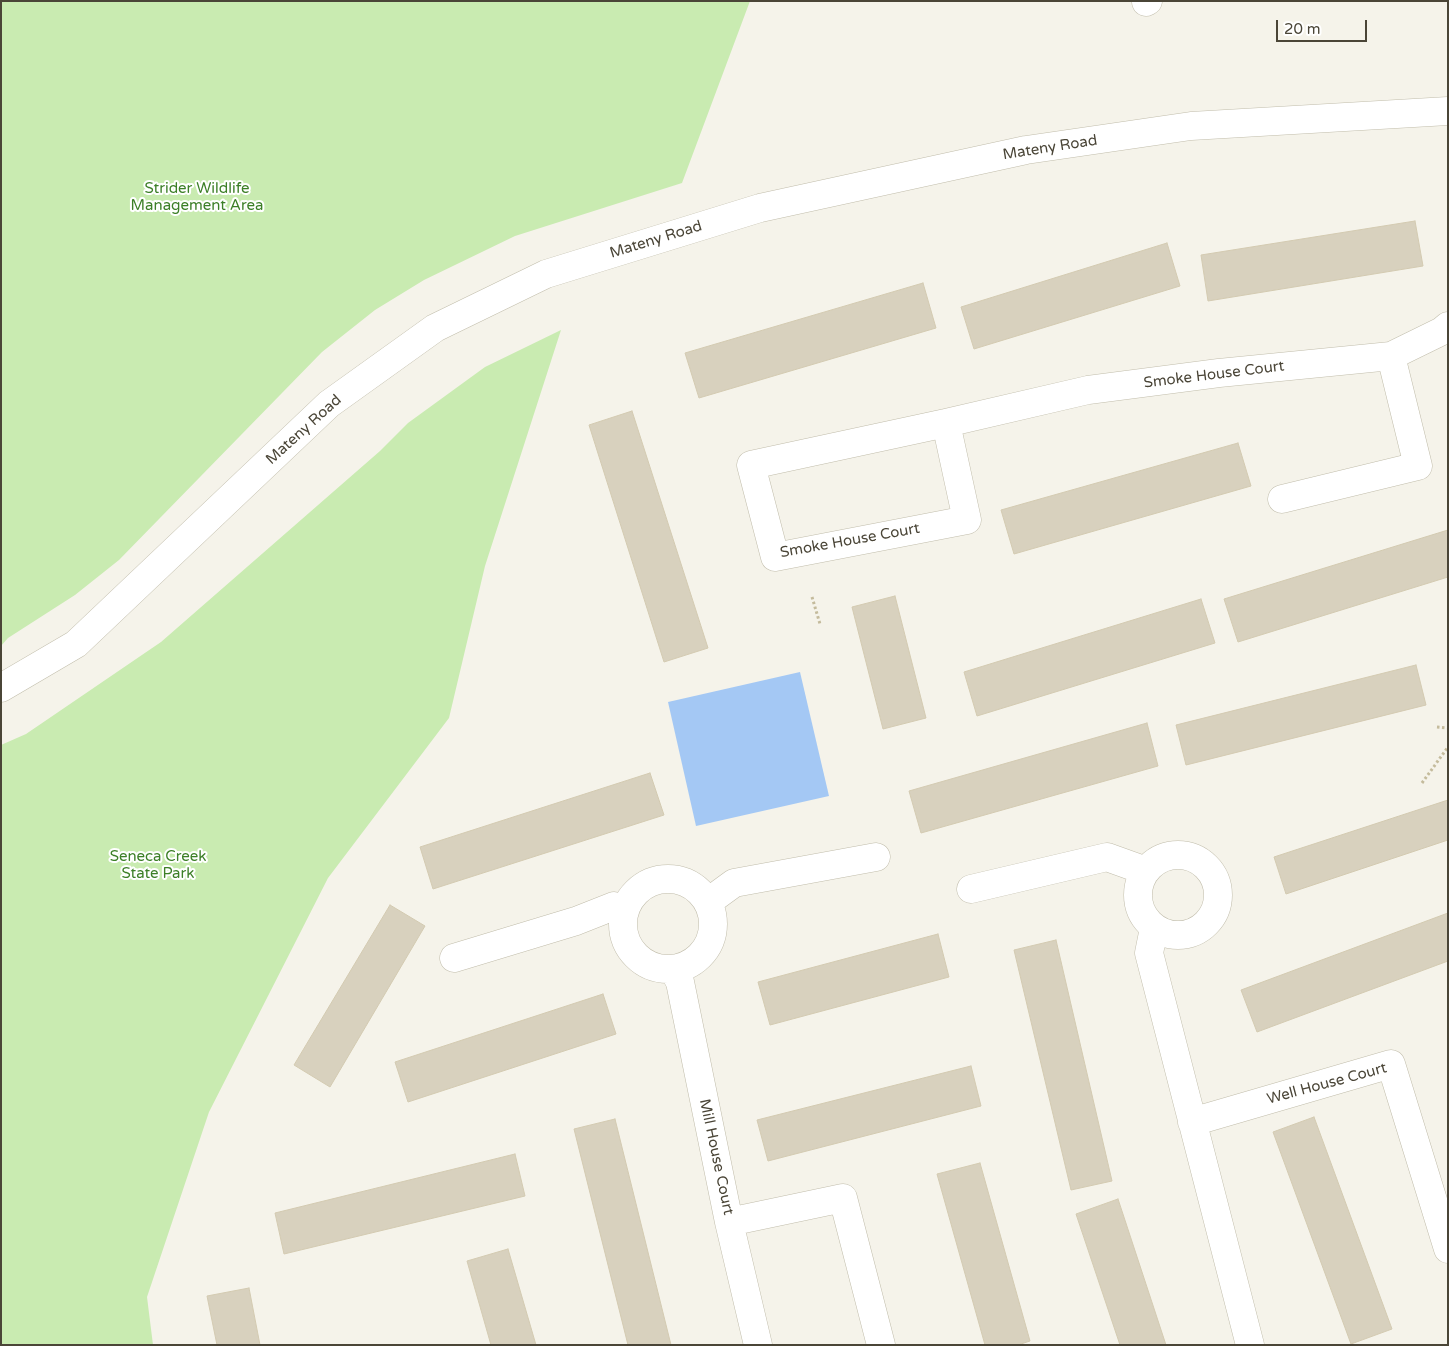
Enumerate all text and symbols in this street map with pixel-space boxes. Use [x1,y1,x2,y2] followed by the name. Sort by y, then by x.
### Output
[1279,10,1370,42] scale bar
[1284,20,1321,38] text: 20 m
[1001,132,1099,164] street label: Mateny Road
[131,180,263,215] park label: Strider Wildlife Management Area
[608,217,704,263] street label: Mateny Road
[1143,357,1285,393] street label: Smoke House Court
[262,391,346,469] street label: Mateny Road
[779,520,921,562] street label: Smoke House Court
[110,848,206,883] park label: Seneca Creek State Park
[1265,1059,1389,1109] street label: Well House Court
[695,1097,737,1217] street label: Mill House Court

